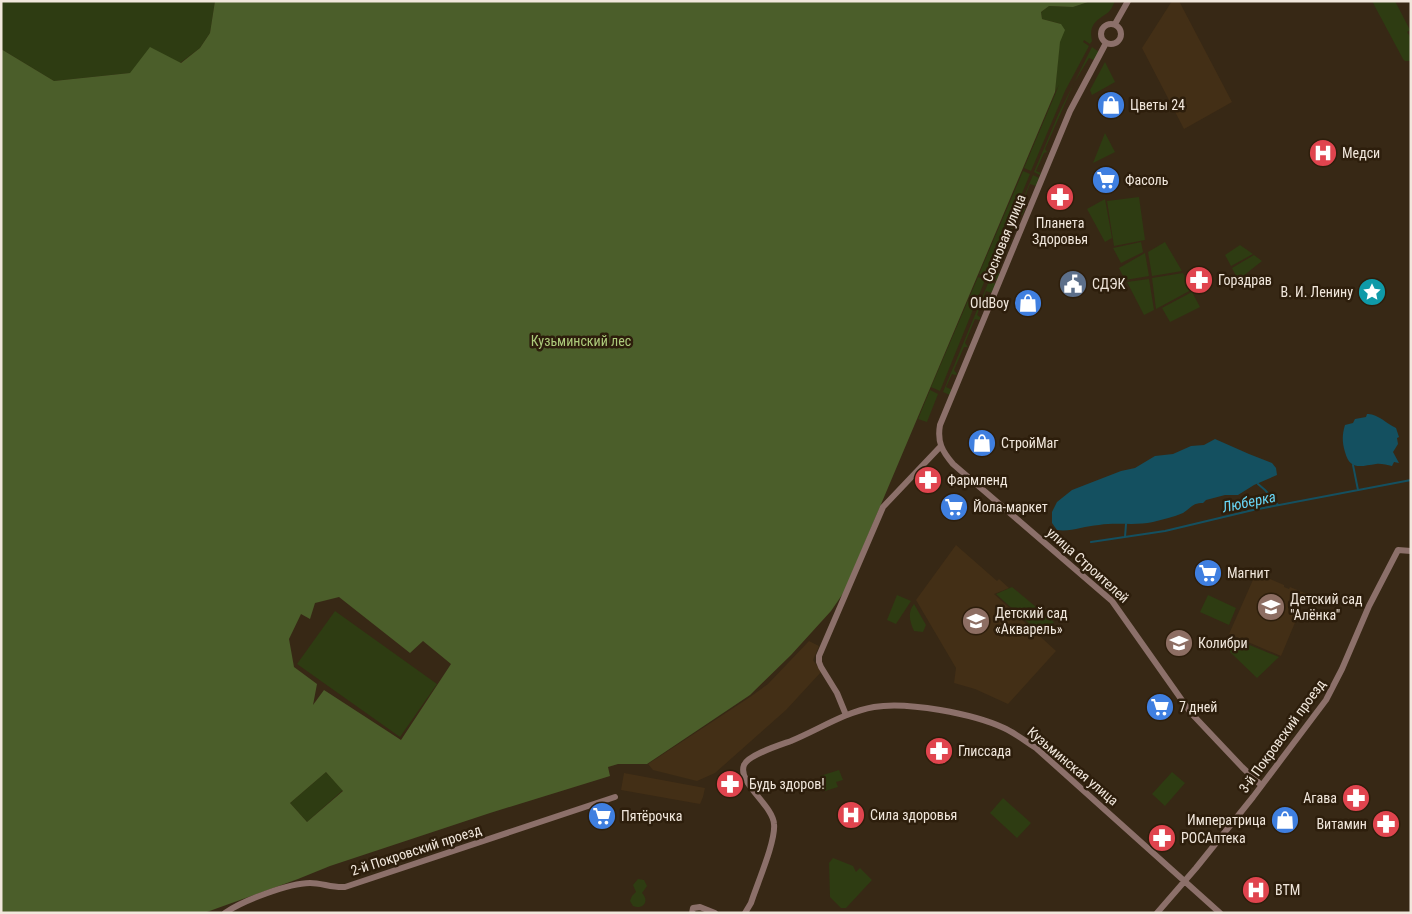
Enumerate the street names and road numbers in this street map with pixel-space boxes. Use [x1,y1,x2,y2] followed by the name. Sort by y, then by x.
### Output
[979,192,1029,284] street label: Сосновая улица
[1044,524,1132,606] street label: улица Строителей
[1235,676,1329,796] street label: 3-й Покровский проезд
[1024,723,1122,809] street label: Кузьминская улица
[349,821,484,879] street label: 2-й Покровский проезд

